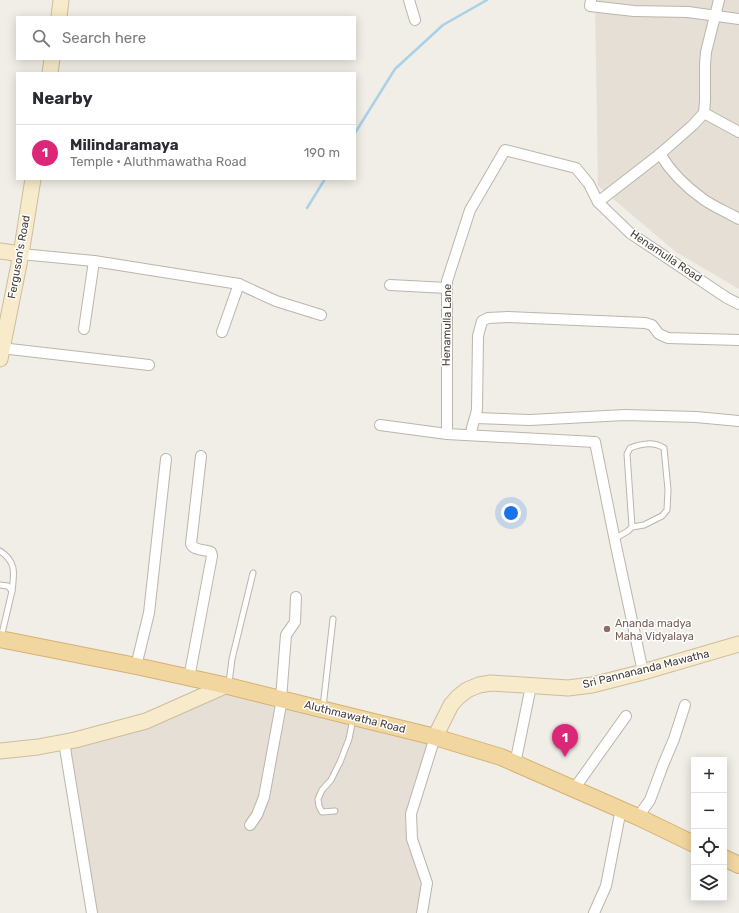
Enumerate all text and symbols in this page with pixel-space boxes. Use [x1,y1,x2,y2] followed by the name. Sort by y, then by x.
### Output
[16,16,356,60] search box
[30,27,52,49] icon: search
[62,29,146,47] text: Search here
[32,88,93,108] text: Nearby
[70,136,179,154] text: Milindaramaya
[42,145,48,160] text: 1
[304,145,340,160] text: 190 m
[70,154,247,169] text: Temple · Aluthmawatha Road
[5,214,33,300] street label: Ferguson's Road
[628,227,704,285] street label: Henamulla Road
[440,284,454,366] street label: Henamulla Lane
[501,503,521,523] your location
[615,617,694,643] place label: Ananda madya Maha Vidyalaya
[602,624,612,634] marker: Ananda madya Maha Vidyalaya
[581,647,711,691] street label: Sri Pannananda Mawatha
[303,698,407,736] street label: Aluthmawatha Road
[552,724,578,757] pin: 1
[691,757,727,901] map controls
[691,757,727,793] button: +
[691,793,727,829] button: −
[691,829,727,865] button: locate
[691,865,727,901] button: layers

